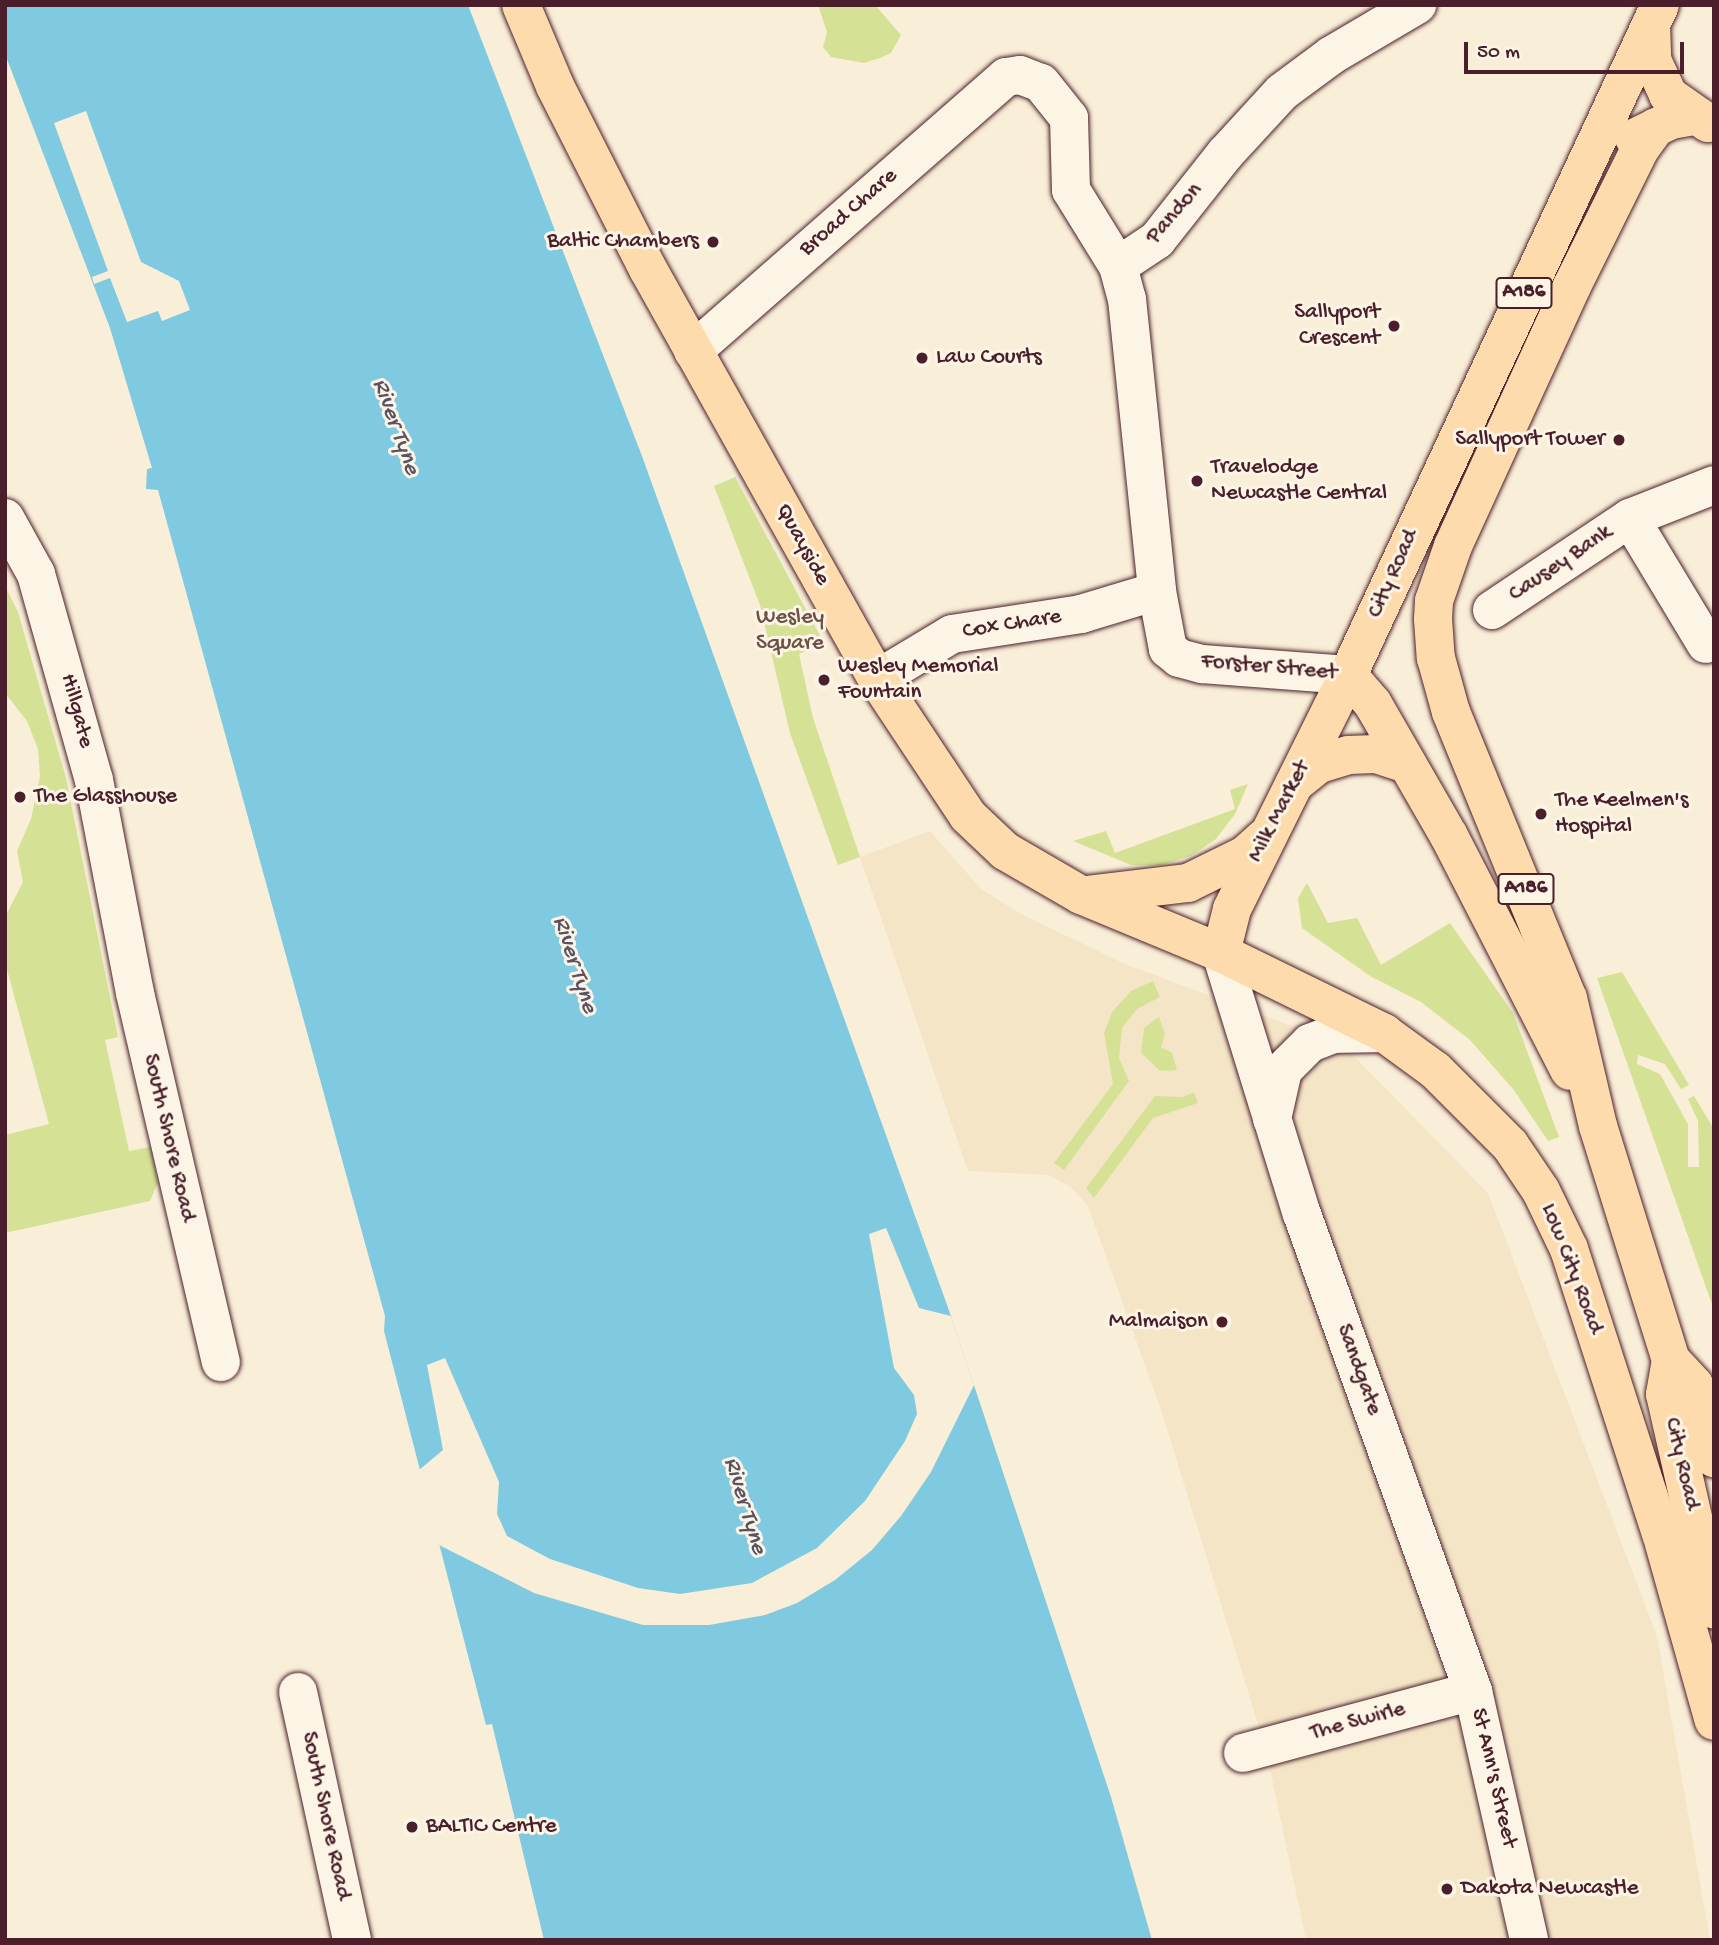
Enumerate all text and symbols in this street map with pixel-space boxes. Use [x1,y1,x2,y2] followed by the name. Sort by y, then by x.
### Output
[1467,28,1688,72] scale bar
[1477,41,1520,66] text: 50 m
[794,163,904,263] street label: Broad Chare
[1141,178,1209,250] street label: Pandon
[547,228,699,256] place label: Baltic Chambers
[705,234,721,250] marker: Baltic Chambers
[1494,276,1554,310] road number: A186
[1294,299,1380,353] place label: Sallyport Crescent
[1386,318,1402,334] marker: Sallyport Crescent
[936,344,1042,372] place label: Law Courts
[914,350,930,366] marker: Law Courts
[364,375,426,479] water label: River Tyne
[1455,426,1605,454] place label: Sallyport Tower
[1611,432,1627,448] marker: Sallyport Tower
[1211,454,1387,508] place label: Travelodge Newcastle Central
[1189,473,1205,489] marker: Travelodge Newcastle Central
[768,499,836,591] street label: Quayside
[1504,519,1618,609] street label: Causey Bank
[1362,526,1426,622] street label: City Road
[756,604,824,658] park label: Wesley Square
[961,604,1063,646] street label: Cox Chare
[1200,648,1338,688] street label: Forster Street
[838,653,999,707] place label: Wesley Memorial Fountain
[53,671,99,751] street label: Hillgate
[816,672,832,688] marker: Wesley Memorial Fountain
[1243,757,1317,867] street label: Milk Market
[34,783,177,811] place label: The Glasshouse
[1555,787,1688,841] place label: The Keelmen's Hospital
[12,789,28,805] marker: The Glasshouse
[1533,806,1549,822] marker: The Keelmen's Hospital
[1496,872,1556,906] road number: A186
[545,913,603,1017] water label: River Tyne
[135,1051,201,1225] street label: South Shore Road
[1533,1200,1609,1338] street label: Low City Road
[1109,1308,1208,1336] place label: Malmaison
[1214,1314,1230,1330] marker: Malmaison
[1329,1321,1387,1419] street label: Sandgate
[1657,1415,1705,1513] street label: City Road
[716,1454,772,1558] water label: River Tyne
[1308,1696,1408,1748] street label: The Swirle
[1464,1706,1522,1850] street label: St Ann's Street
[294,1729,356,1903] street label: South Shore Road
[426,1813,557,1841] place label: BALTIC Centre
[404,1819,420,1835] marker: BALTIC Centre
[1461,1875,1639,1903] place label: Dakota Newcastle
[1439,1881,1455,1897] marker: Dakota Newcastle

